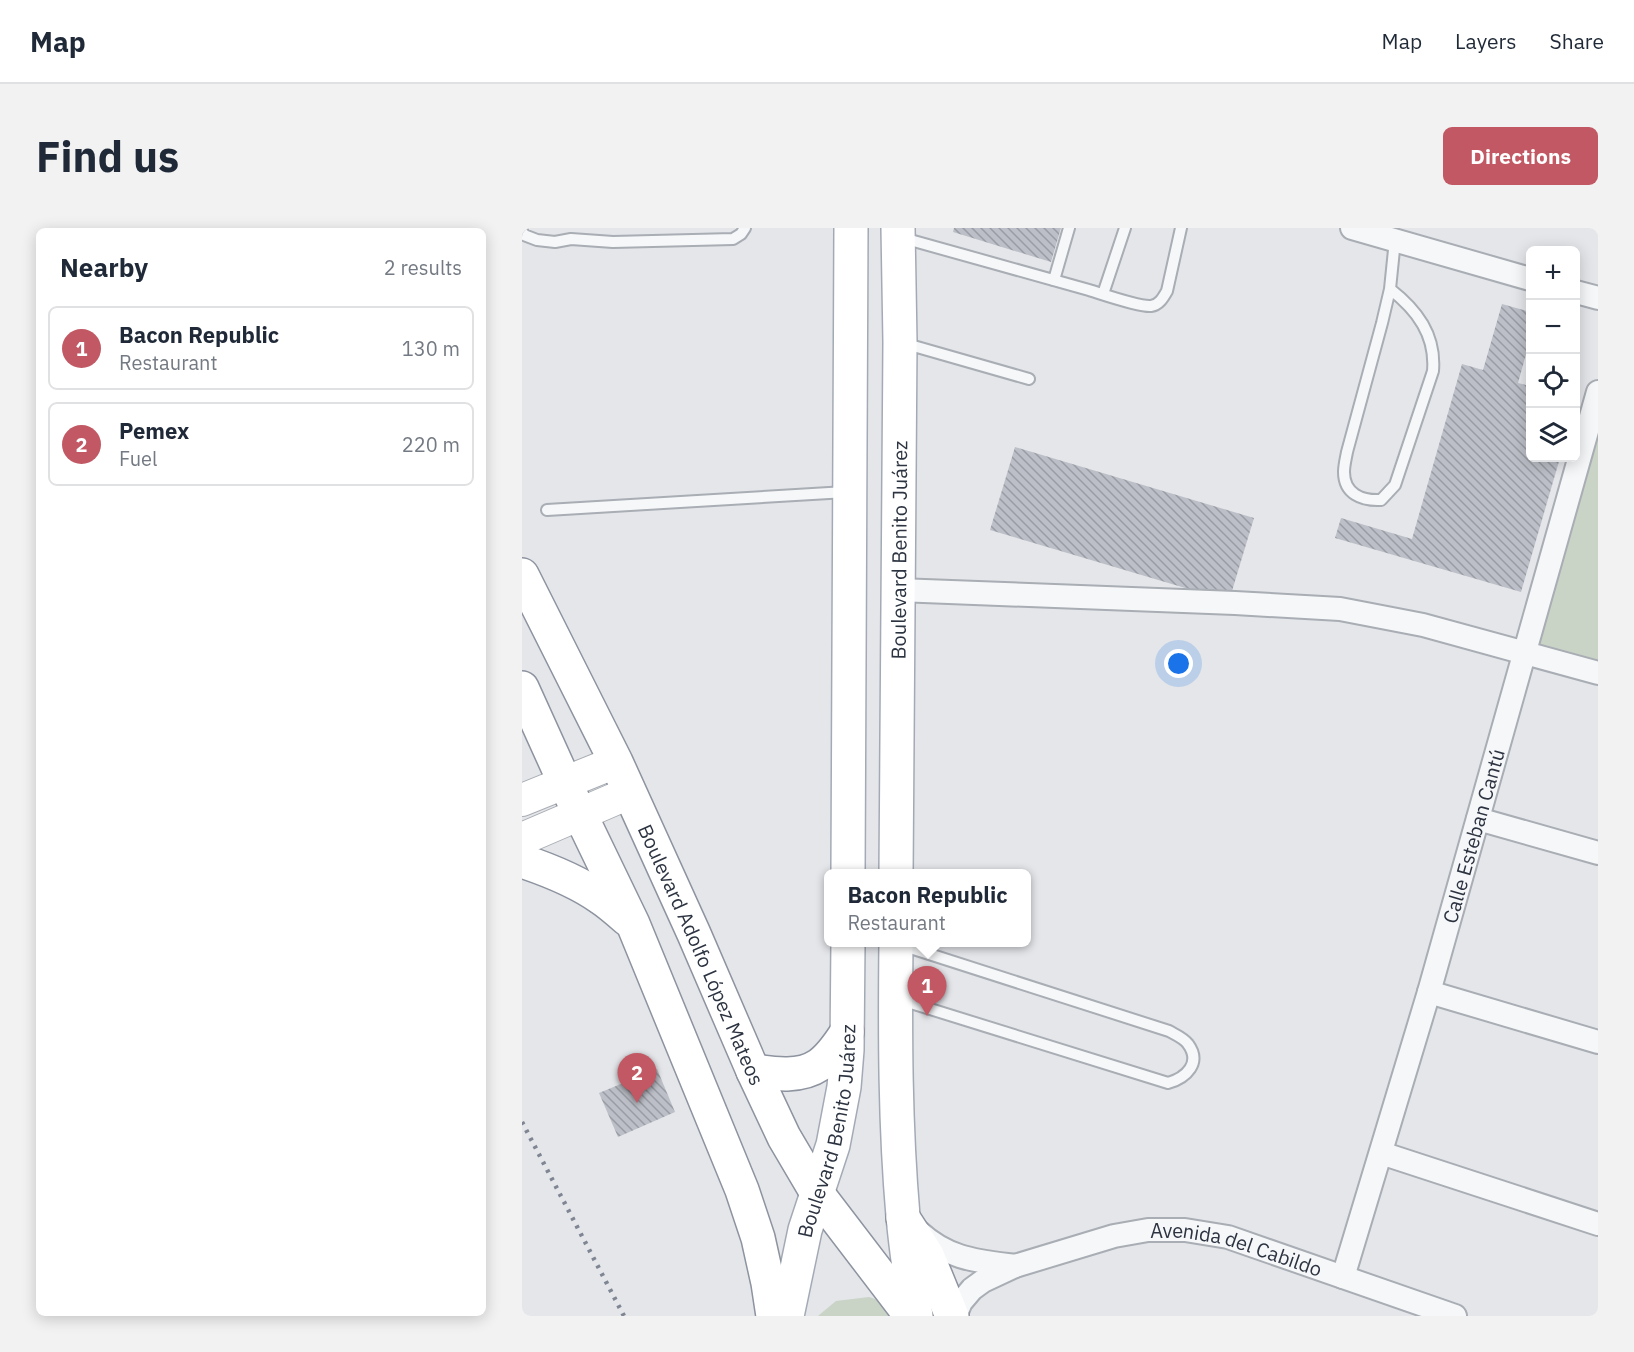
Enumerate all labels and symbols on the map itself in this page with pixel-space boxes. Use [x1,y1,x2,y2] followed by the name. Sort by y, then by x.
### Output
[884,440,913,660] street label: Boulevard Benito Juárez
[1164,649,1193,678] your location
[1436,745,1510,926] street label: Calle Esteban Cantú
[632,820,771,1089] street label: Boulevard Adolfo López Mateos
[908,966,946,1016] pin: 1
[790,1024,861,1240] street label: Boulevard Benito Juárez
[618,1054,656,1103] pin: 2
[1150,1216,1326,1282] street label: Avenida del Cabildo

